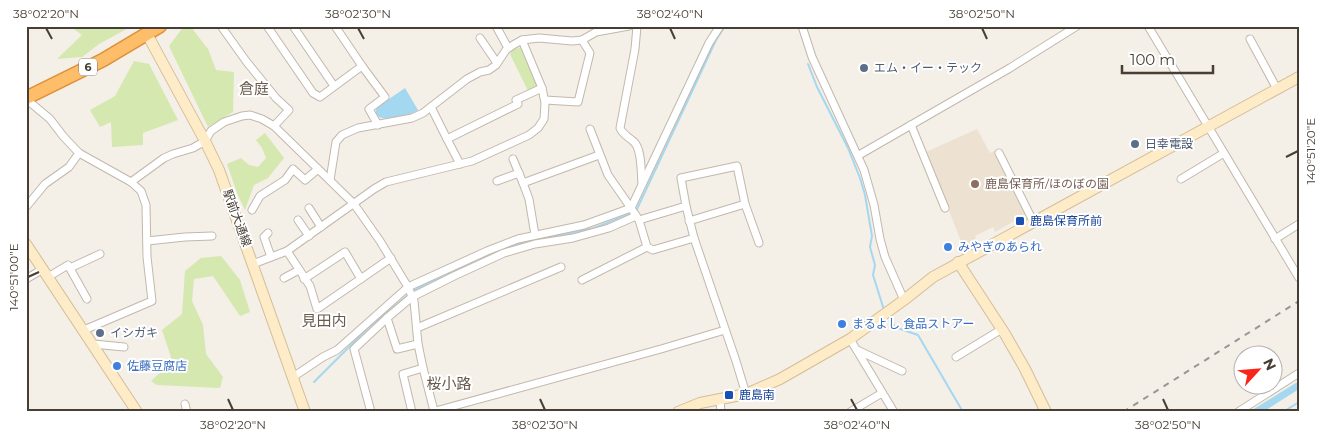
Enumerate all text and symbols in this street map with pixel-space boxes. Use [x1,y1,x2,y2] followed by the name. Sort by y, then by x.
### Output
[13,6,79,21] text: 38°02'20"N
[325,6,391,21] text: 38°02'30"N
[637,6,703,21] text: 38°02'40"N
[949,6,1015,21] text: 38°02'50"N
[1122,42,1214,74] scale bar
[1130,50,1175,69] text: 100 m
[79,58,97,76] road number: 6
[874,60,982,75] place label: エム・イー・テック
[858,62,870,74] marker: エム・イー・テック
[239,79,269,98] district label: 倉庭
[1303,118,1318,184] text: 140°51'20"E
[1145,136,1193,151] place label: 日幸電設
[1129,138,1141,150] marker: 日幸電設
[985,176,1109,191] place label: 鹿島保育所/ほのぼの園
[969,178,981,190] marker: 鹿島保育所/ほのぼの園
[220,187,255,249] street label: 駅前大通線
[1030,213,1102,228] place label: 鹿島保育所前
[1014,215,1026,227] marker: 鹿島保育所前
[958,239,1042,254] place label: みやぎのあられ
[942,241,954,253] marker: みやぎのあられ
[6,243,21,311] text: 140°51'00"E
[301,311,347,330] district label: 見田内
[852,316,974,331] place label: まるよし 食品ストアー
[836,318,848,330] marker: まるよし 食品ストアー
[110,325,158,340] place label: イシガキ
[94,327,106,339] marker: イシガキ
[1232,346,1282,396] north arrow
[1259,355,1280,373] text: N
[127,358,187,373] place label: 佐藤豆腐店
[111,360,123,372] marker: 佐藤豆腐店
[426,374,472,393] district label: 桜小路
[739,387,775,402] place label: 鹿島南
[723,389,735,401] marker: 鹿島南
[200,417,266,432] text: 38°02'20"N
[512,417,578,432] text: 38°02'30"N
[824,417,890,432] text: 38°02'40"N
[1135,417,1201,432] text: 38°02'50"N

